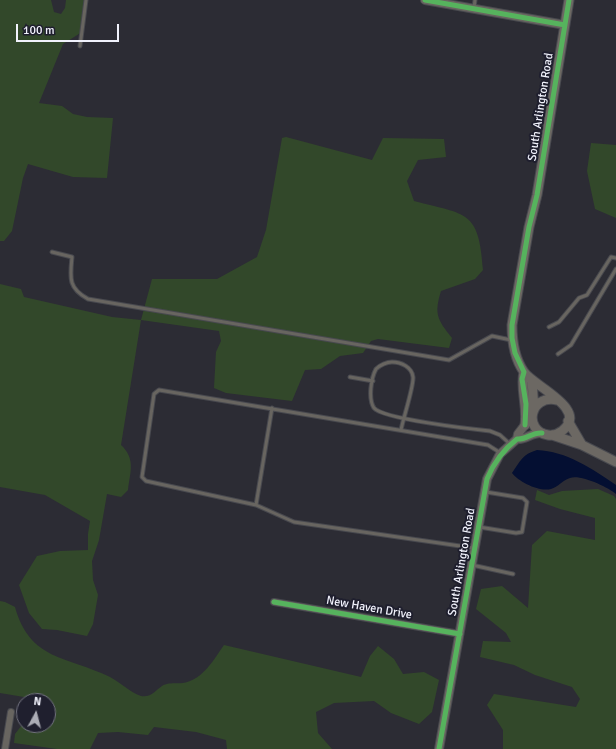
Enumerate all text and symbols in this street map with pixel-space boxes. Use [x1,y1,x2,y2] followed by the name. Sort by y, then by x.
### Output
[18,16,121,42] scale bar
[23,23,55,38] text: 100 m
[525,52,557,162] street label: South Arlington Road
[445,507,479,617] street label: South Arlington Road
[325,593,413,623] street label: New Haven Drive
[16,693,56,733] north arrow
[33,695,42,709] text: N

